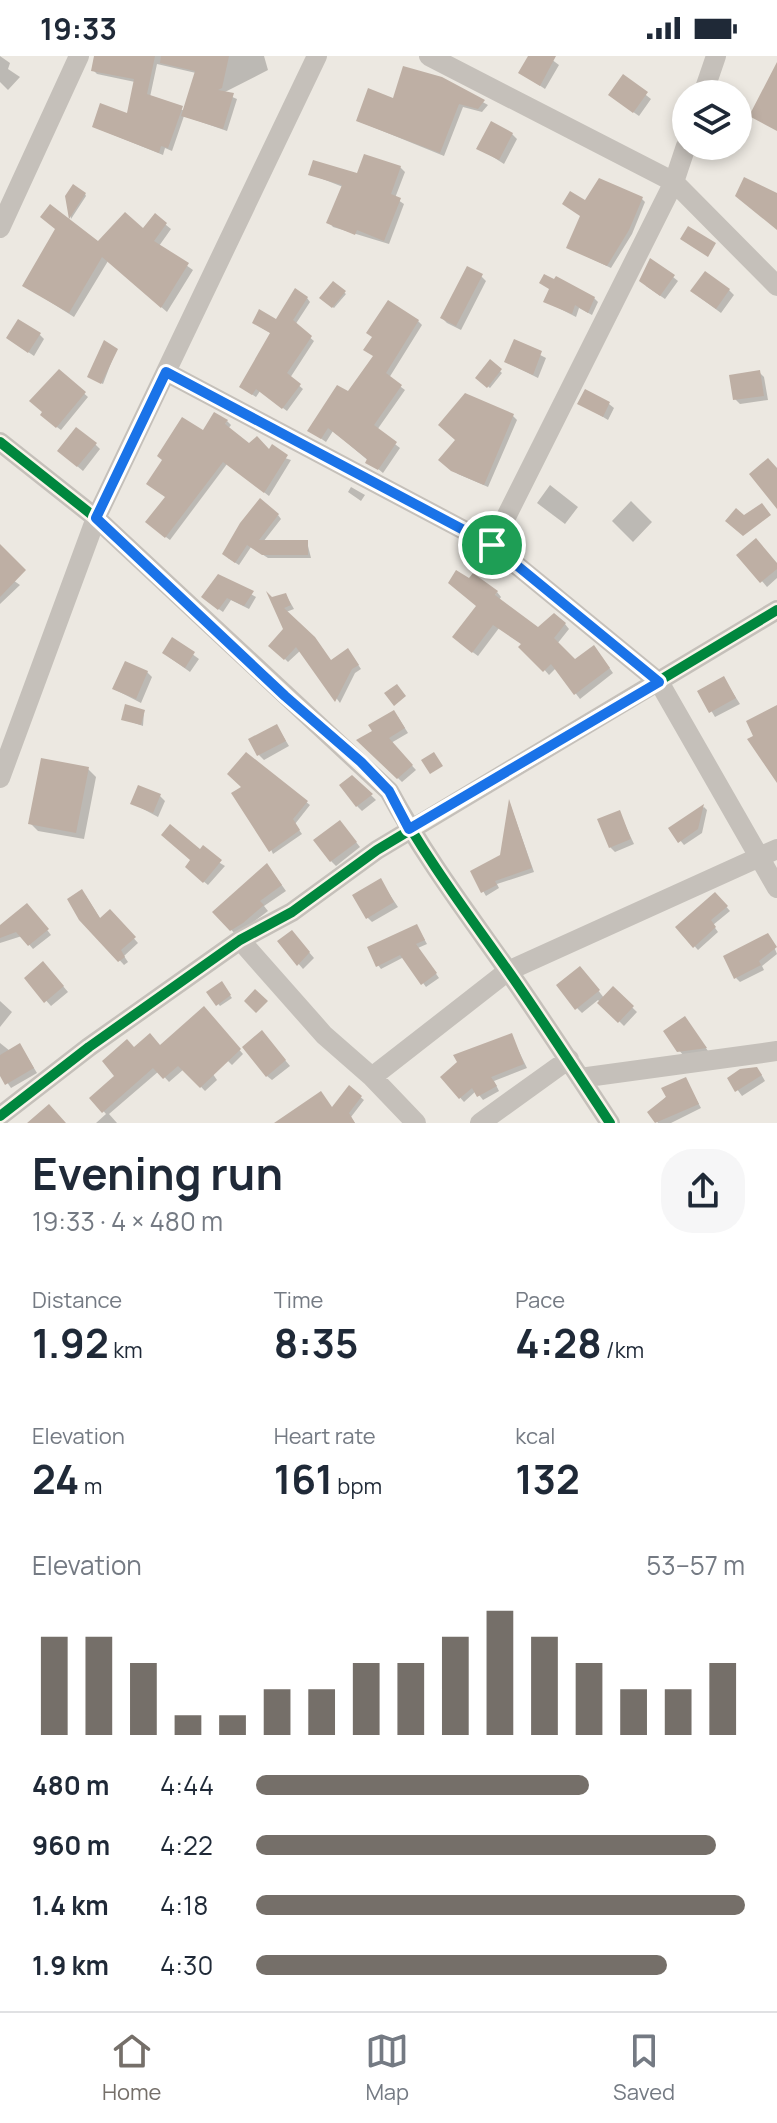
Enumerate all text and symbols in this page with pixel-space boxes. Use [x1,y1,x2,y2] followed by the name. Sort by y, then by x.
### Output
[40,8,117,49] text: 19:33
[672,80,752,160] map controls
[672,80,752,160] button: layers
[458,511,526,579] pin
[470,523,514,567] icon: arrive
[32,1143,283,1203] text: Evening run
[661,1149,745,1233] button: share
[32,1203,223,1239] text: 19:33 · 4 × 480 m
[32,1285,122,1315] text: Distance
[274,1285,323,1315] text: Time
[515,1285,565,1315] text: Pace
[32,1315,109,1370] text: 1.92
[274,1315,359,1370] text: 8:35
[515,1315,602,1370] text: 4:28
[109,1335,143,1365] text: km
[602,1335,644,1365] text: /km
[32,1421,125,1451] text: Elevation
[274,1421,376,1451] text: Heart rate
[515,1421,555,1451] text: kcal
[32,1451,79,1506] text: 24
[274,1451,333,1506] text: 161
[515,1451,580,1506] text: 132
[79,1471,102,1501] text: m
[333,1471,382,1501] text: bpm
[32,1547,142,1583] text: Elevation
[646,1547,745,1583] text: 53–57 m
[32,1767,109,1803] text: 480 m
[160,1767,214,1803] text: 4:44
[32,1827,110,1863] text: 960 m
[160,1827,213,1863] text: 4:22
[32,1887,109,1923] text: 1.4 km
[160,1887,208,1923] text: 4:18
[32,1947,109,1983] text: 1.9 km
[160,1947,213,1983] text: 4:30
[102,2029,161,2107] tab: Home
[365,2029,409,2107] tab: Map
[613,2029,675,2107] tab: Saved

